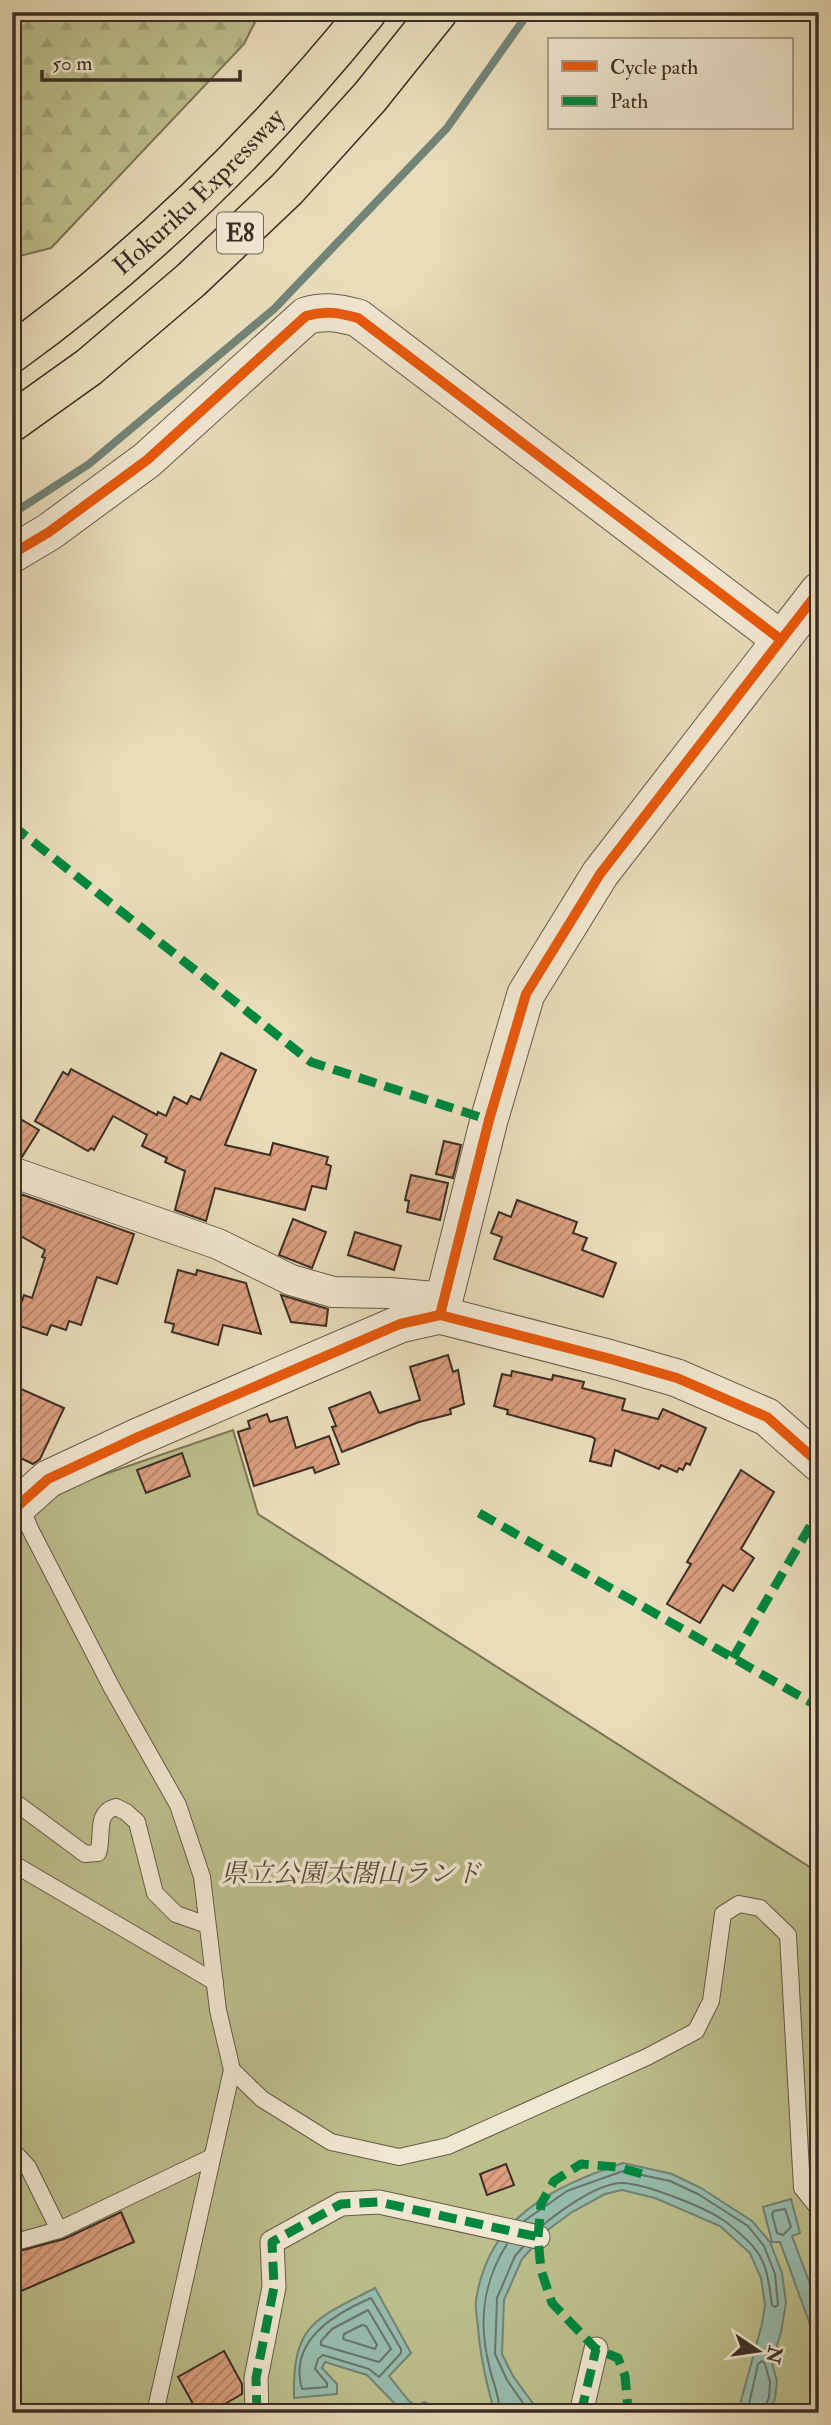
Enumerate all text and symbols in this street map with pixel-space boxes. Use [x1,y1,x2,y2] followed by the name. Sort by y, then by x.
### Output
[42,38,240,82] scale bar
[548,38,792,130] legend
[52,50,93,77] text: 50 m
[610,54,698,81] text: Cycle path
[610,88,648,115] text: Path
[107,102,292,282] street label: Hokuriku Expressway
[217,212,263,254] road number: E8
[221,1858,482,1890] park label: 県立公園太閤山ランド
[722,2316,792,2386] north arrow
[760,2343,787,2367] text: N

